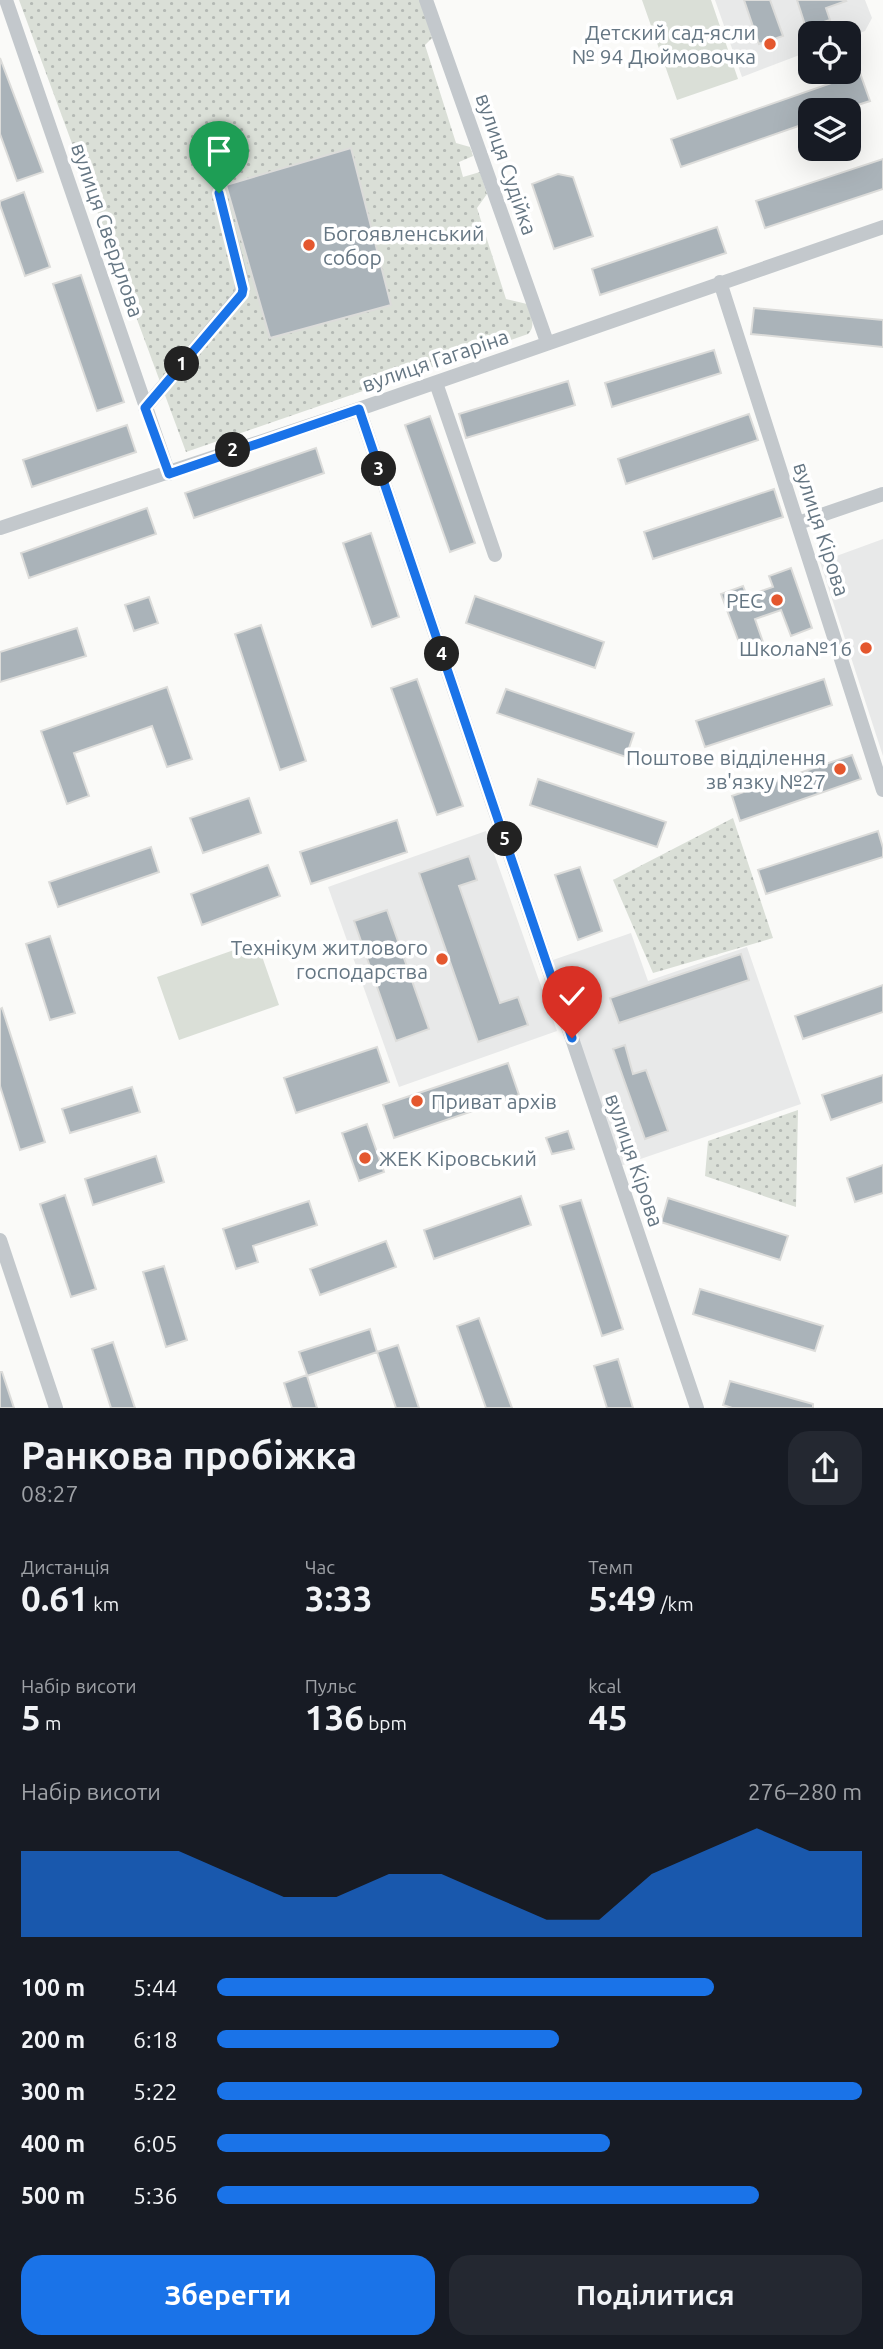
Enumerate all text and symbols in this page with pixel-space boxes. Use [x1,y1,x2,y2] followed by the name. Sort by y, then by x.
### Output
[572,20,756,68] place label: Детский сад-ясли № 94 Дюймовочка
[798,21,861,161] map controls
[798,21,861,84] button: locate
[762,36,778,52] marker: Детский сад-ясли № 94 Дюймовочка
[471,90,543,238] street label: вулиця Судійка
[798,98,861,161] button: layers
[189,121,249,193] pin
[200,132,238,170] icon: arrive
[67,140,149,320] street label: вулиця Свердлова
[323,221,484,269] place label: Богоявленський собор
[301,237,317,253] marker: Богоявленський собор
[359,324,511,396] street label: вулиця Гагаріна
[164,346,200,382] pin: 1
[176,352,187,374] text: 1
[216,433,250,468] pin: 2
[227,438,238,460] text: 2
[362,452,396,486] pin: 3
[373,457,384,479] text: 3
[789,459,855,599] street label: вулиця Кірова
[726,588,763,612] place label: РЕС
[769,592,785,608] marker: РЕС
[424,636,460,672] pin: 4
[739,636,852,660] place label: Школа№16
[858,640,874,656] marker: Школа№16
[436,642,447,664] text: 4
[626,745,826,793] place label: Поштове відділення зв'язку №27
[832,761,848,777] marker: Поштове відділення зв'язку №27
[488,822,522,856] pin: 5
[499,827,510,849] text: 5
[231,935,428,983] place label: Технікум житлового господарства
[434,951,450,967] marker: Технікум житлового господарства
[542,966,602,1038] pin
[553,977,591,1015] icon: check
[431,1089,557,1113] place label: Приват архів
[601,1090,669,1230] street label: вулиця Кірова
[409,1093,425,1109] marker: Приват архів
[379,1146,537,1170] place label: ЖЕК Кіровський
[357,1150,373,1166] marker: ЖЕК Кіровський
[788,1431,862,1505] button: share
[21,1434,357,1476] text: Ранкова пробіжка
[21,1481,79,1506] text: 08:27
[21,1556,110,1578] text: Дистанція
[305,1556,335,1578] text: Час
[588,1556,633,1578] text: Темп
[21,1578,89,1618] text: 0.61
[305,1578,373,1618] text: 3:33
[588,1578,656,1618] text: 5:49
[89,1593,119,1615] text: km
[656,1593,694,1615] text: /km
[21,1675,137,1697] text: Набір висоти
[305,1675,356,1697] text: Пульс
[588,1675,621,1697] text: kcal
[21,1697,41,1737] text: 5
[305,1697,364,1737] text: 136
[588,1697,628,1737] text: 45
[41,1712,62,1734] text: m
[364,1712,407,1734] text: bpm
[21,1779,161,1804] text: Набір висоти
[748,1779,862,1804] text: 276–280 m
[21,1975,85,2000] text: 100 m
[133,1975,178,2000] text: 5:44
[21,2027,85,2052] text: 200 m
[133,2027,178,2052] text: 6:18
[21,2079,85,2104] text: 300 m
[133,2079,178,2104] text: 5:22
[21,2131,85,2156] text: 400 m
[133,2131,178,2156] text: 6:05
[21,2183,85,2208] text: 500 m
[133,2183,178,2208] text: 5:36
[21,2255,435,2335] button: Зберегти
[449,2255,862,2335] button: Поділитися

